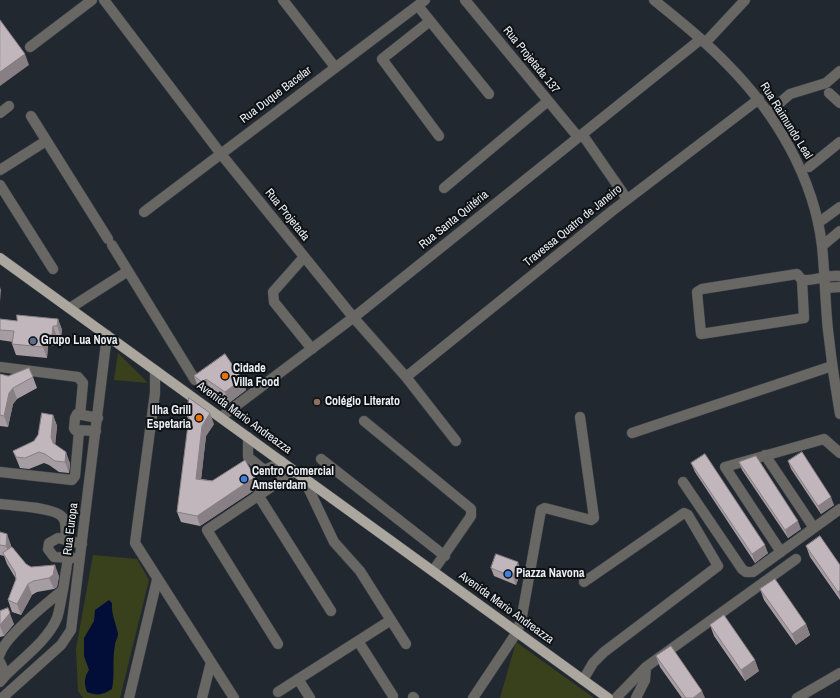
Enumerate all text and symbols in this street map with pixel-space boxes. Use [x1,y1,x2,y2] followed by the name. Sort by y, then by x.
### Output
[500,24,562,96] street label: Rua Projetada 137
[237,63,315,127] street label: Rua Duque Bacelar
[757,80,815,162] street label: Rua Raimundo Leal
[521,182,625,270] street label: Travessa Quatro de Janeiro
[262,186,312,244] street label: Rua Projetada
[417,188,491,252] street label: Rua Santa Quitéria
[41,334,118,348] place label: Grupo Lua Nova
[28,336,38,346] marker: Grupo Lua Nova
[233,362,279,390] place label: Cidade Villa Food
[220,371,230,381] marker: Cidade Villa Food
[194,379,294,457] street label: Avenida Mario Andreazza
[325,395,400,409] place label: Colégio Literato
[312,397,322,407] marker: Colégio Literato
[147,404,191,432] place label: Ilha Grill Espetaria
[194,413,204,423] marker: Ilha Grill Espetaria
[252,465,334,493] place label: Centro Comercial Amsterdam
[239,474,249,484] marker: Centro Comercial Amsterdam
[61,502,81,556] street label: Rua Europa
[516,567,584,581] place label: Piazza Navona
[456,569,556,647] street label: Avenida Mario Andreazza
[503,569,513,579] marker: Piazza Navona

